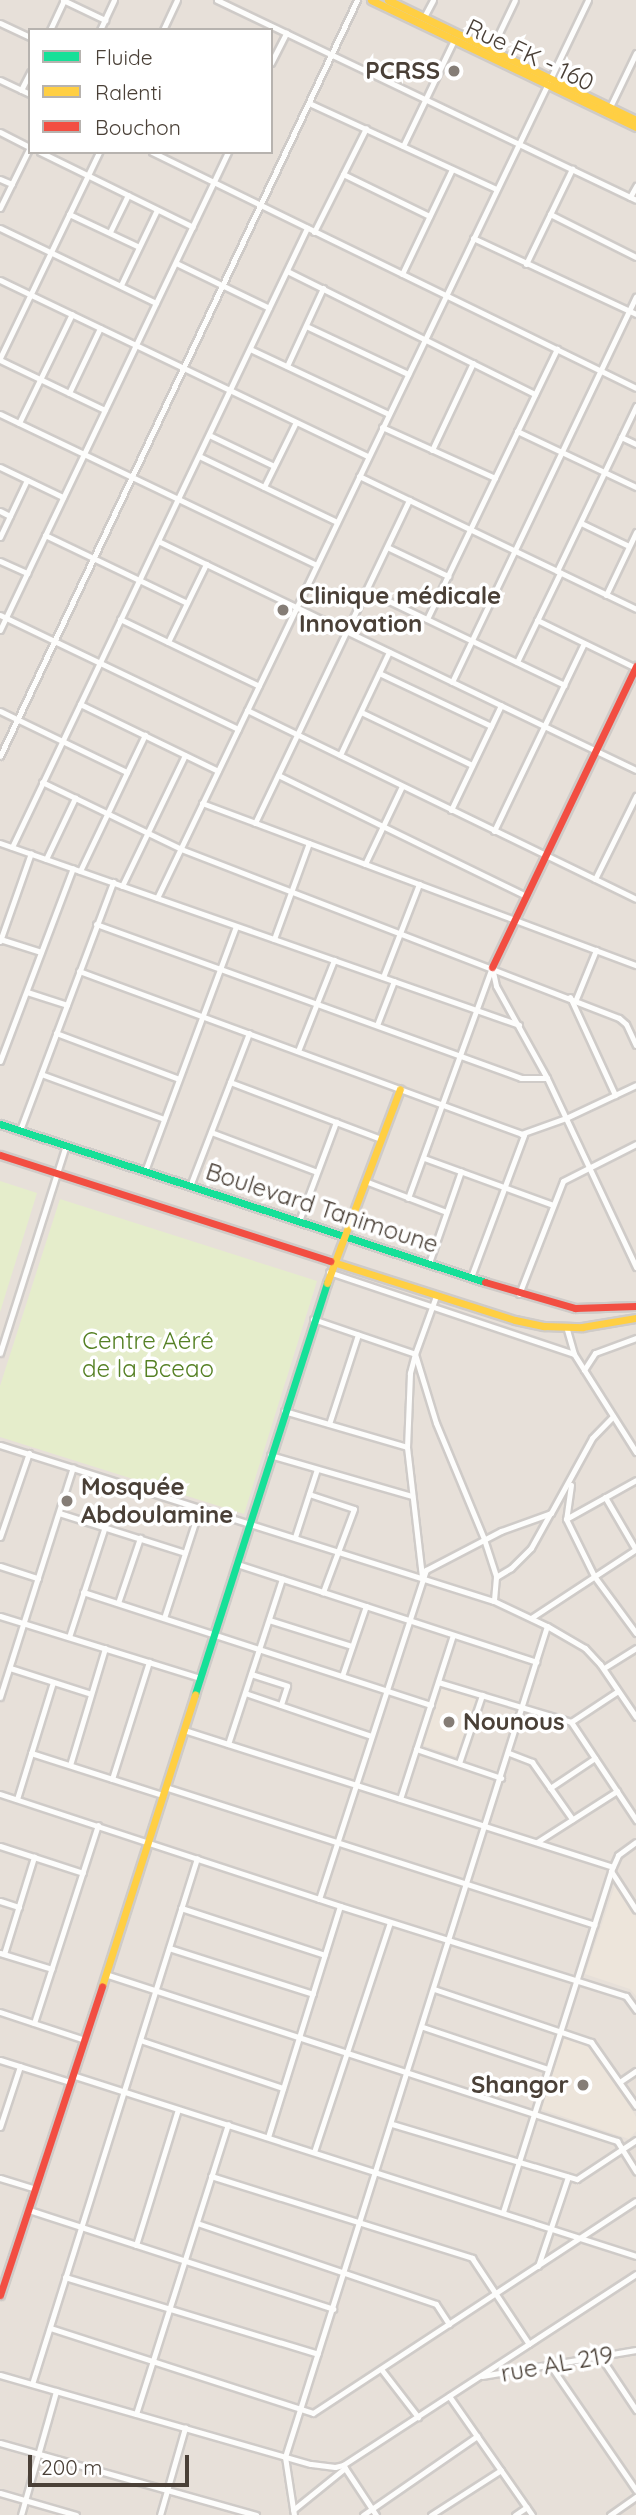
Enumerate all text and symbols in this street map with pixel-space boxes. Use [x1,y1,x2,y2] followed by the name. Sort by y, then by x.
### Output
[461,13,599,97] street label: Rue FK - 160
[28,28,273,154] legend
[95,44,153,70] text: Fluide
[365,57,440,85] place label: PCRSS
[446,63,462,79] marker: PCRSS
[95,79,162,105] text: Ralenti
[95,114,181,140] text: Bouchon
[299,582,501,638] place label: Clinique médicale Innovation
[273,600,293,620] marker: Clinique médicale Innovation
[202,1157,442,1259] street label: Boulevard Tanimoune
[82,1327,214,1383] park label: Centre Aéré de la Bceao
[81,1473,233,1529] place label: Mosquée Abdoulamine
[59,1493,75,1509] marker: Mosquée Abdoulamine
[463,1708,565,1736] place label: Nounous
[441,1714,457,1730] marker: Nounous
[471,2071,569,2099] place label: Shangor
[575,2077,591,2093] marker: Shangor
[499,2340,615,2388] street label: rue AL 219
[32,2442,192,2486] scale bar
[41,2454,103,2480] text: 200 m

